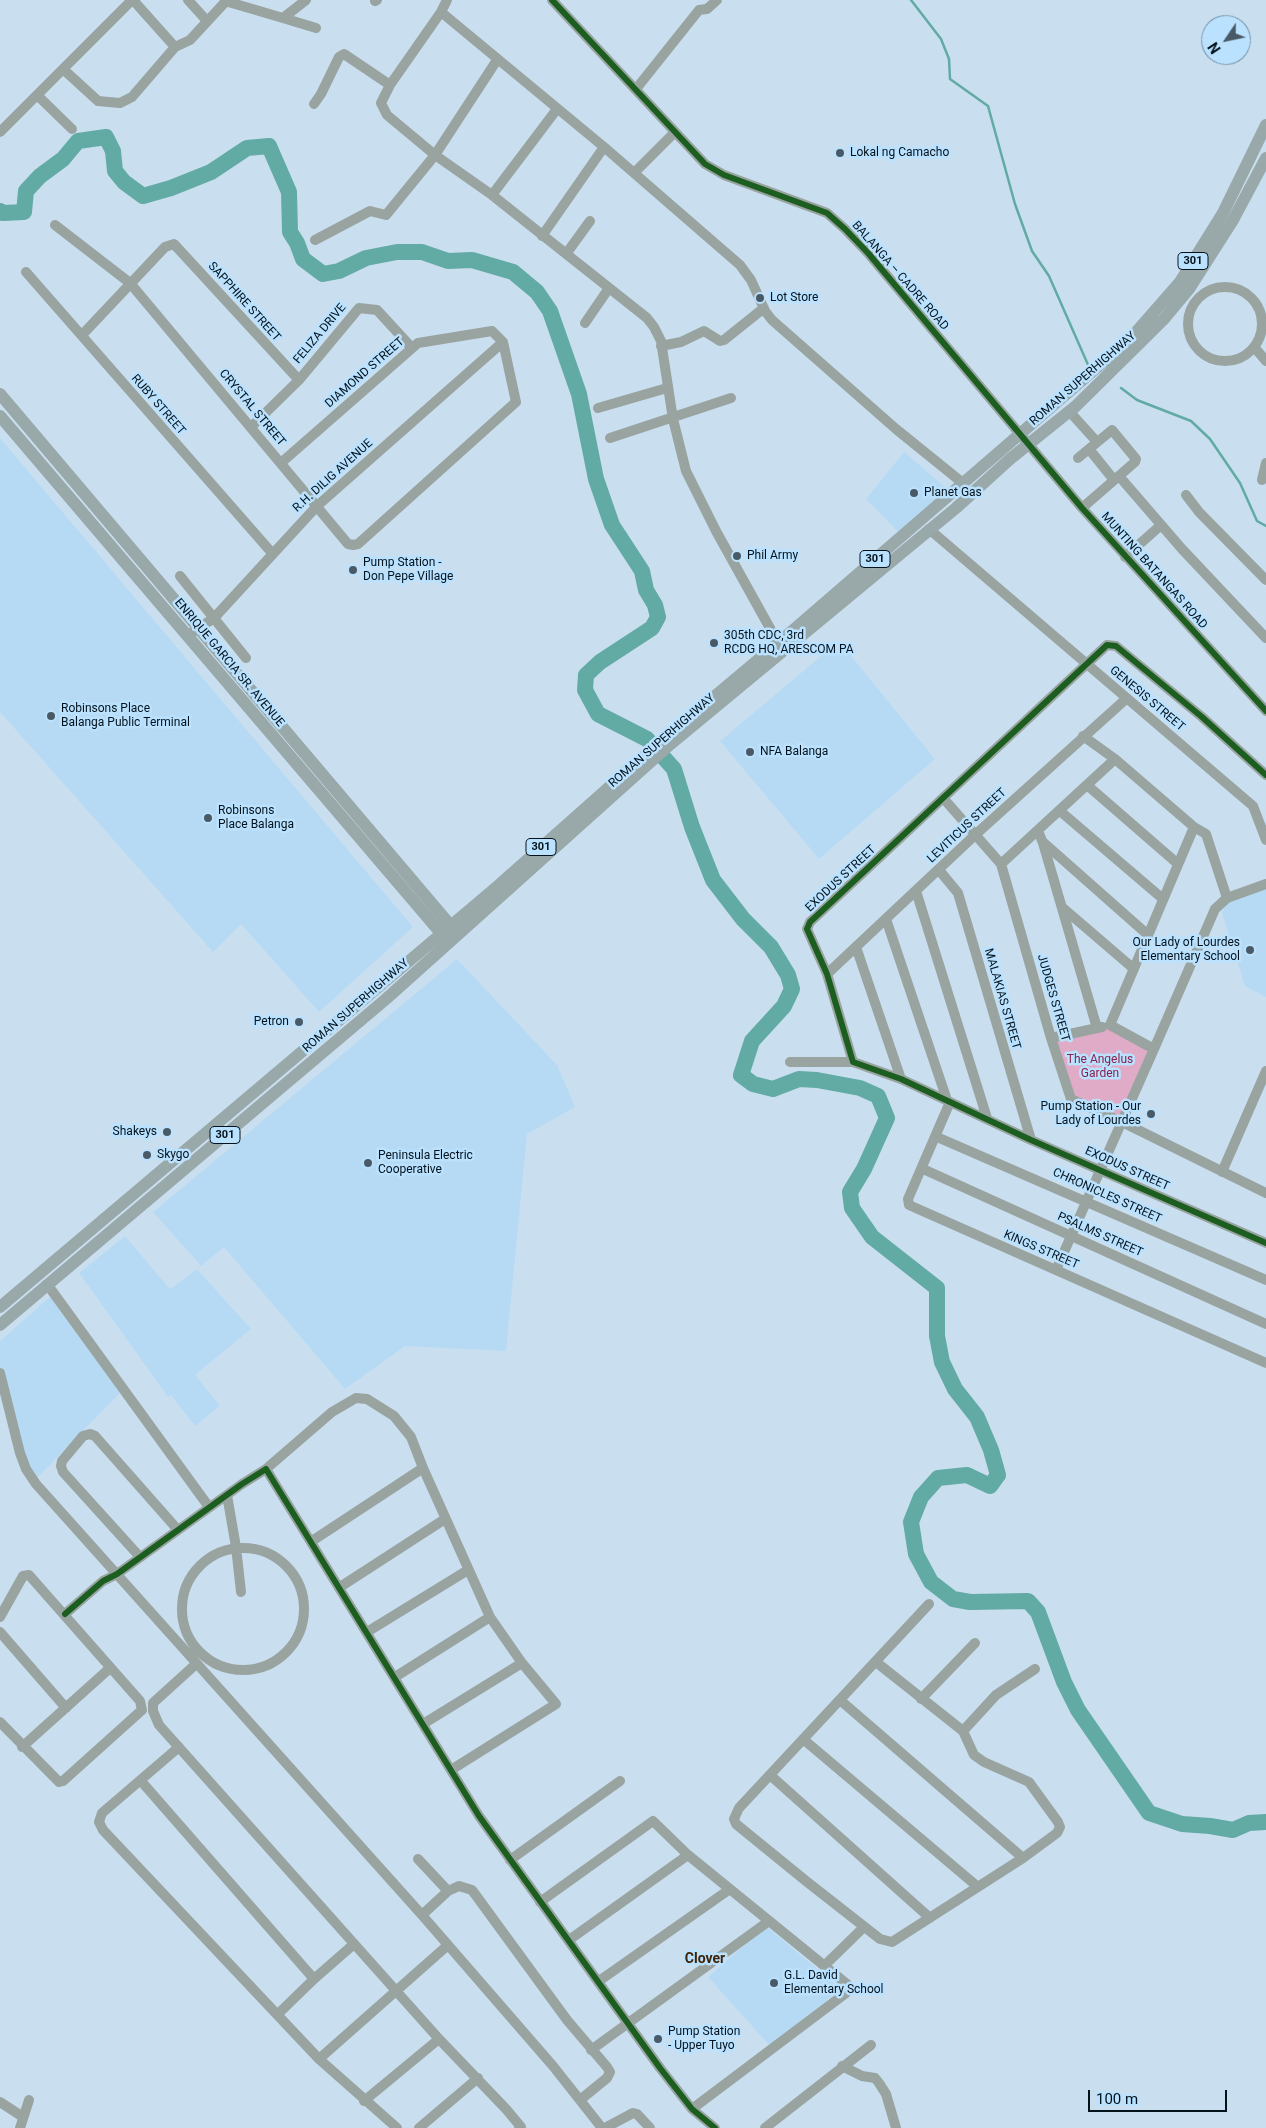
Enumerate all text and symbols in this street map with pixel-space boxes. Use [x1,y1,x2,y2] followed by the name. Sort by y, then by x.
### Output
[1201,15,1251,65] north arrow
[1205,39,1224,56] text: N
[850,146,949,160] place label: Lokal ng Camacho
[834,147,846,159] marker: Lokal ng Camacho
[849,218,951,334] street label: BALANGA – CADRE ROAD
[1178,252,1208,270] road number: 301
[205,259,283,345] street label: SAPPHIRE STREET
[770,291,818,305] place label: Lot Store
[754,292,766,304] marker: Lot Store
[291,301,349,367] street label: FELIZA DRIVE
[1027,329,1139,429] street label: ROMAN SUPERHIGHWAY
[323,335,407,411] street label: DIAMOND STREET
[216,367,288,449] street label: CRYSTAL STREET
[128,372,188,438] street label: RUBY STREET
[290,436,376,516] street label: R.H. DILIG AVENUE
[924,486,982,500] place label: Planet Gas
[908,487,920,499] marker: Planet Gas
[1098,510,1210,632] street label: MUNTING BATANGAS ROAD
[747,549,798,563] place label: Phil Army
[731,550,743,562] marker: Phil Army
[860,550,890,568] road number: 301
[363,556,453,584] place label: Pump Station - Don Pepe Village
[347,564,359,576] marker: Pump Station - Don Pepe Village
[171,596,287,730] street label: ENRIQUE GARCIA SR. AVENUE
[724,629,854,657] place label: 305th CDC, 3rd RCDG HQ, ARESCOM PA
[708,637,720,649] marker: 305th CDC, 3rd RCDG HQ, ARESCOM PA
[1107,663,1187,735] street label: GENESIS STREET
[606,691,718,791] street label: ROMAN SUPERHIGHWAY
[61,702,190,730] place label: Robinsons Place Balanga Public Terminal
[45,710,57,722] marker: Robinsons Place Balanga Public Terminal
[760,745,828,759] place label: NFA Balanga
[744,746,756,758] marker: NFA Balanga
[925,786,1009,866] street label: LEVITICUS STREET
[218,804,294,832] place label: Robinsons Place Balanga
[202,812,214,824] marker: Robinsons Place Balanga
[526,839,556,856] road number: 301
[803,843,879,915] street label: EXODUS STREET
[1132,936,1240,964] place label: Our Lady of Lourdes Elementary School
[1244,944,1256,956] marker: Our Lady of Lourdes Elementary School
[981,947,1023,1051] street label: MALAKIAS STREET
[1034,953,1072,1043] street label: JUDGES STREET
[300,956,412,1056] street label: ROMAN SUPERHIGHWAY
[254,1015,289,1029] place label: Petron
[293,1016,305,1028] marker: Petron
[1067,1053,1133,1081] park label: The Angelus Garden
[1040,1100,1141,1128] place label: Pump Station - Our Lady of Lourdes
[1145,1108,1157,1120] marker: Pump Station - Our Lady of Lourdes
[113,1125,157,1139] place label: Shakeys
[161,1126,173,1138] marker: Shakeys
[210,1126,240,1144] road number: 301
[1083,1144,1171,1194] street label: EXODUS STREET
[157,1148,189,1162] place label: Skygo
[141,1149,153,1161] marker: Skygo
[378,1149,473,1177] place label: Peninsula Electric Cooperative
[362,1157,374,1169] marker: Peninsula Electric Cooperative
[1050,1165,1164,1227] street label: CHRONICLES STREET
[1055,1210,1145,1260] street label: PSALMS STREET
[1001,1228,1081,1272] street label: KINGS STREET
[685,1951,725,1967] district label: Clover
[784,1969,884,1997] place label: G.L. David Elementary School
[768,1977,780,1989] marker: G.L. David Elementary School
[668,2025,740,2053] place label: Pump Station - Upper Tuyo
[652,2033,664,2045] marker: Pump Station - Upper Tuyo
[1091,2080,1230,2112] scale bar
[1096,2090,1138,2108] text: 100 m

